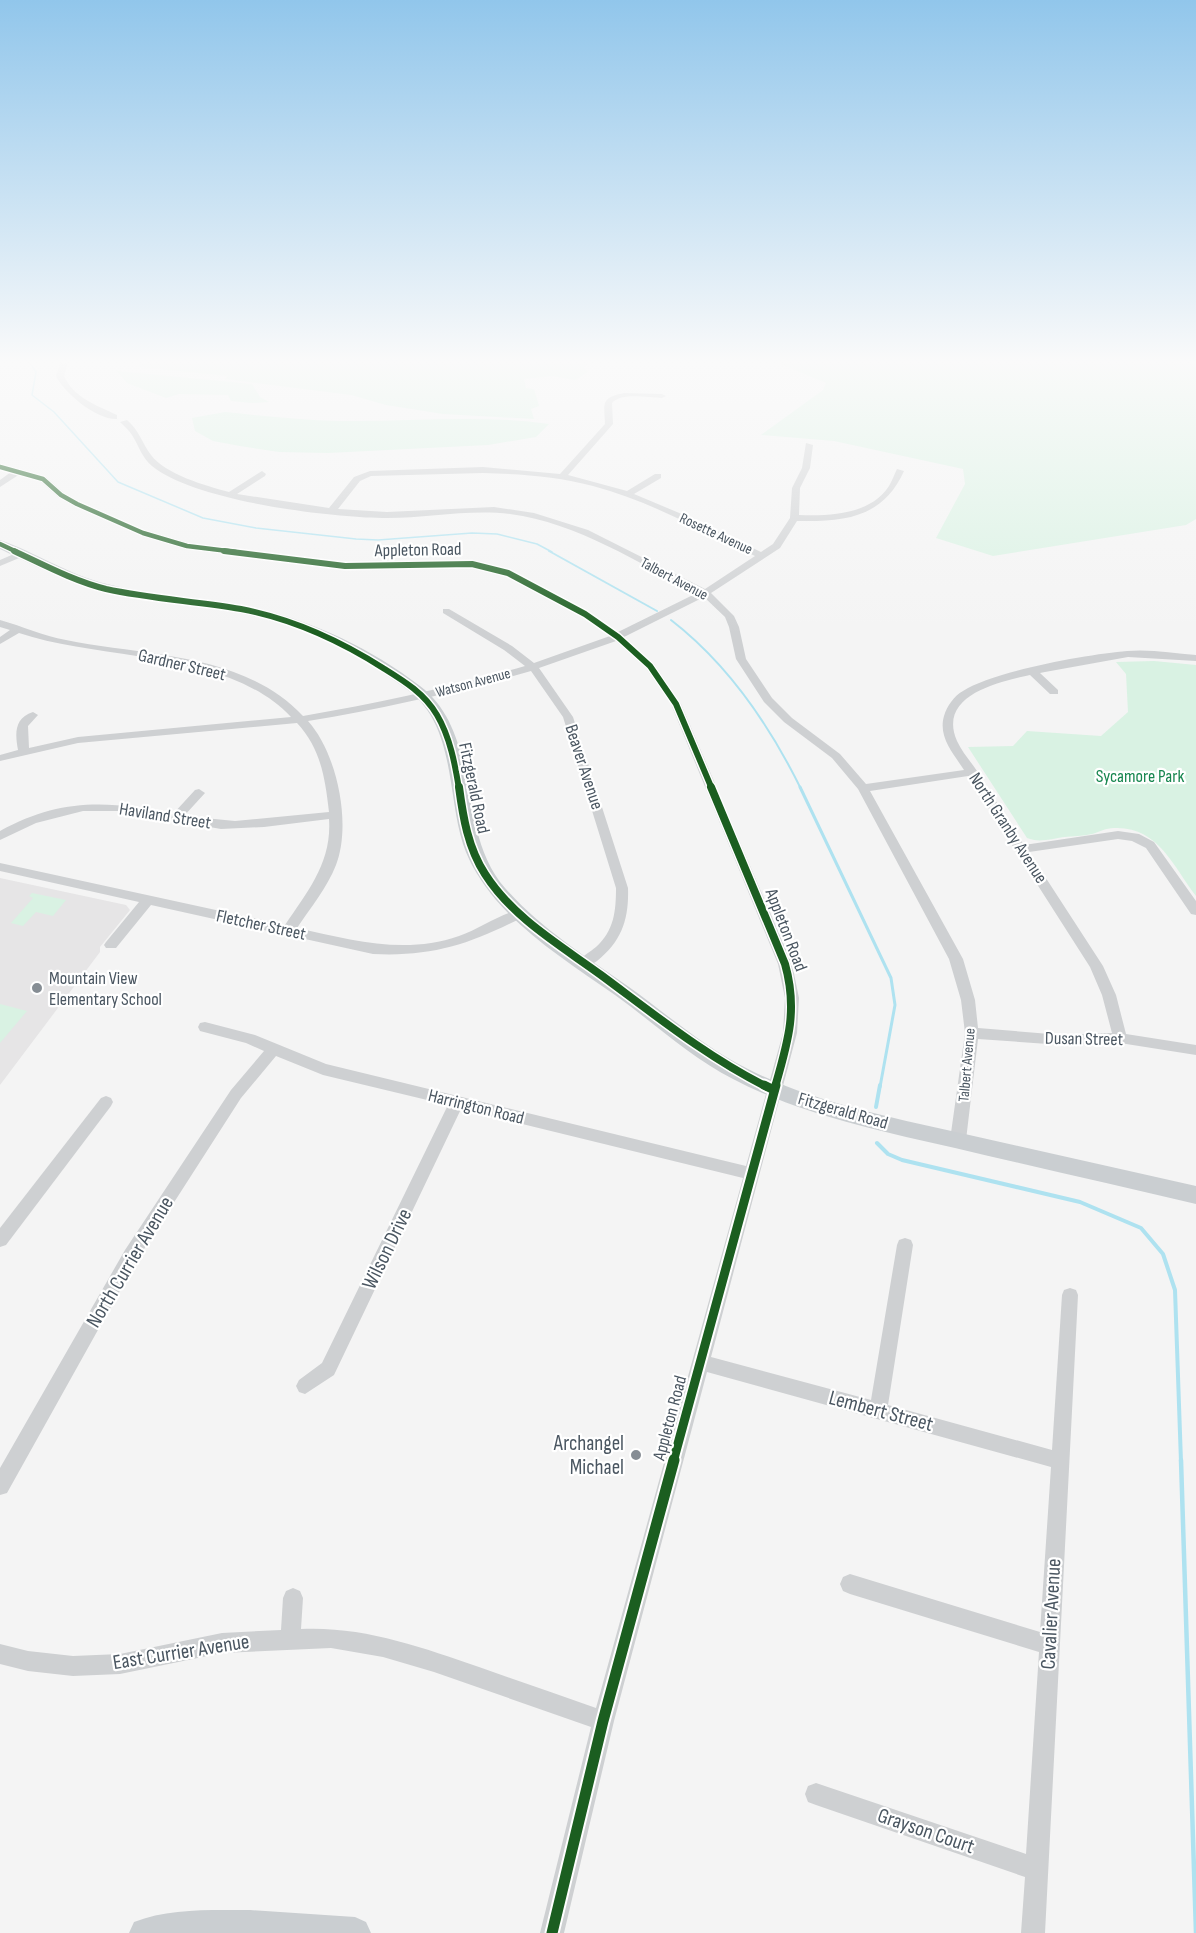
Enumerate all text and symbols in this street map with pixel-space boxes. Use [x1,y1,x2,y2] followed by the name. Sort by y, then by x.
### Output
[676,509,756,559] street label: Rosette Avenue
[373,539,462,561] street label: Appleton Road
[637,553,711,605] street label: Talbert Avenue
[136,645,228,685] street label: Gardner Street
[433,664,513,702] street label: Watson Avenue
[560,722,608,812] street label: Beaver Avenue
[454,741,494,835] street label: Fitzgerald Road
[1096,766,1184,787] park label: Sycamore Park
[964,769,1052,887] street label: North Granby Avenue
[118,798,213,834] street label: Haviland Street
[760,885,811,974] street label: Appleton Road
[214,905,308,945] street label: Fletcher Street
[49,968,162,1010] place label: Mountain View Elementary School
[30,981,44,995] marker: Mountain View Elementary School
[954,1027,980,1103] street label: Talbert Avenue
[1045,1028,1124,1050] street label: Dusan Street
[426,1085,526,1129] street label: Harrington Road
[796,1088,890,1134] street label: Fitzgerald Road
[81,1192,179,1332] street label: North Currier Avenue
[357,1205,417,1293] street label: Wilson Drive
[648,1373,691,1464] street label: Appleton Road
[826,1385,936,1437] street label: Lembert Street
[553,1431,624,1480] place label: Archangel Michael
[629,1448,643,1462] marker: Archangel Michael
[1036,1558,1066,1670] street label: Cavalier Avenue
[111,1629,251,1675] street label: East Currier Avenue
[874,1803,978,1859] street label: Grayson Court

